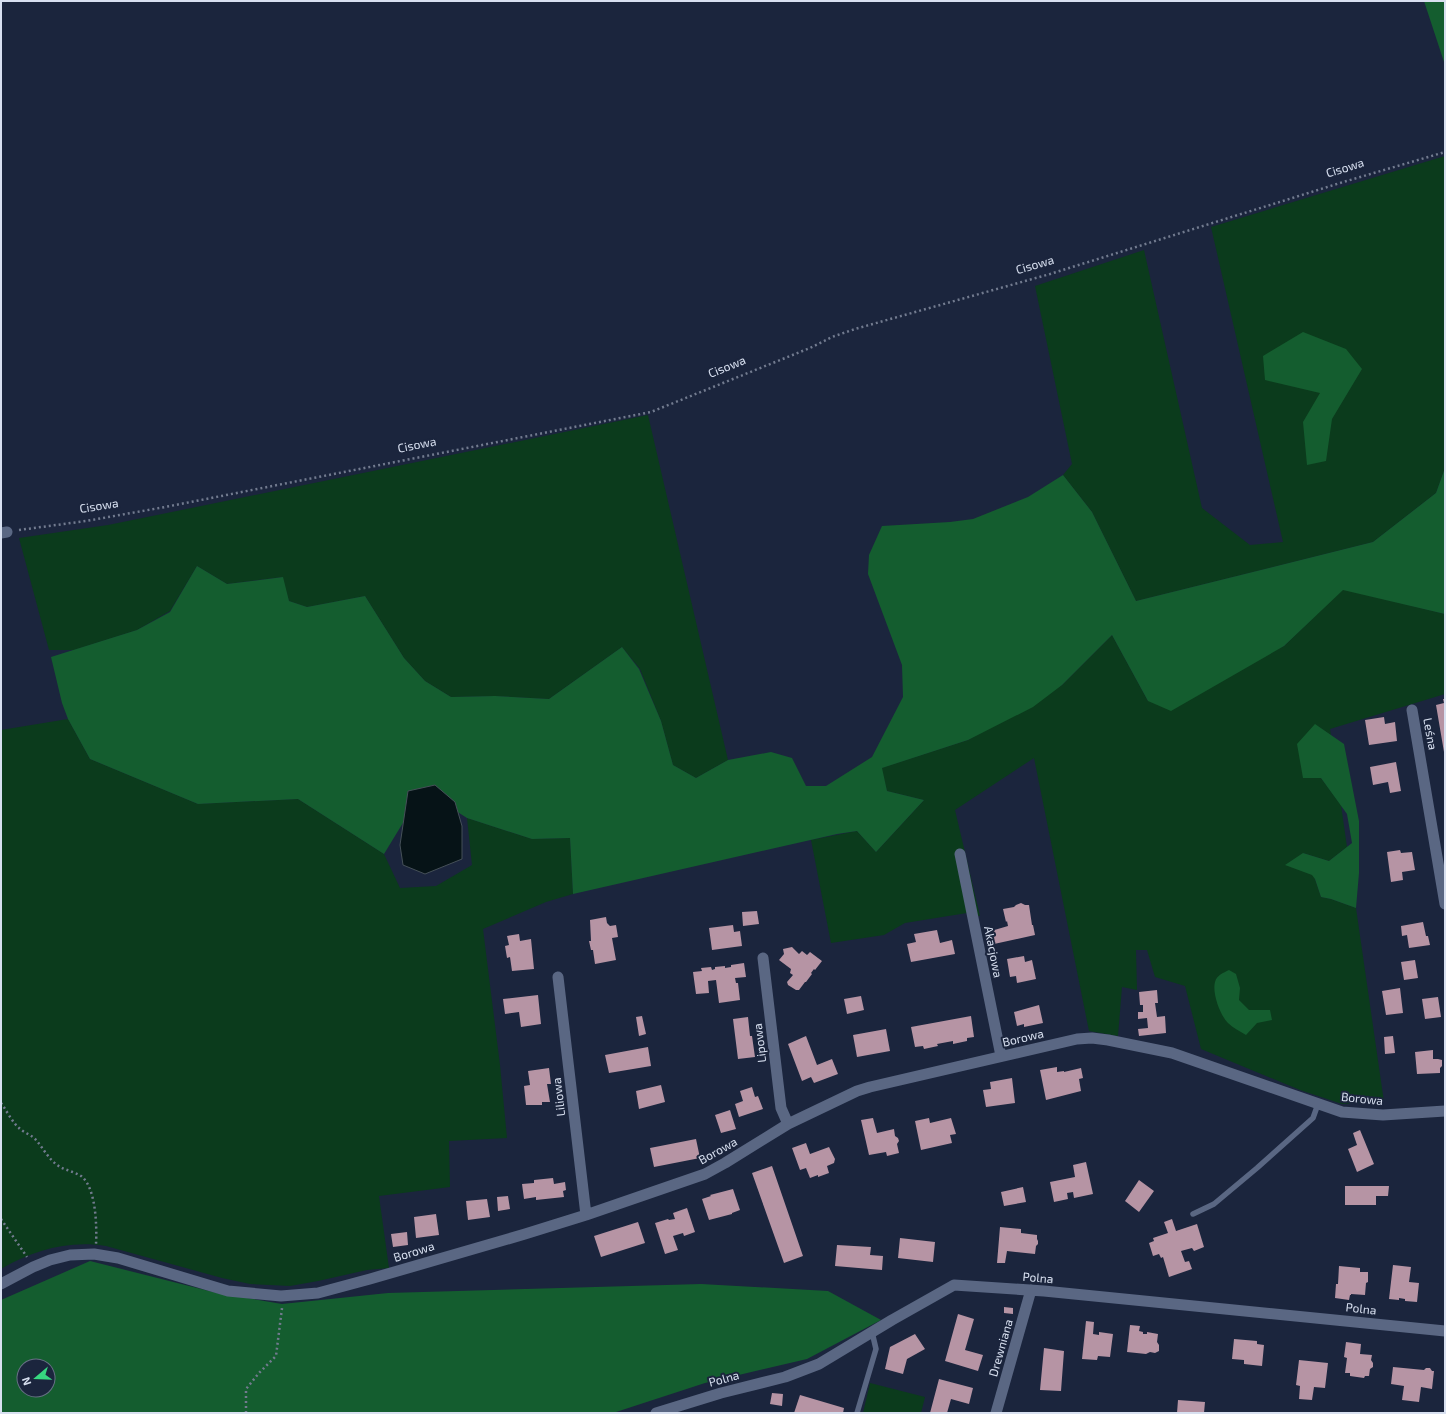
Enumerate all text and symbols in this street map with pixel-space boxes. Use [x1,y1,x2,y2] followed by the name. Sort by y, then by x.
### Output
[1324,155,1365,179] street label: Cisowa
[1014,252,1055,276] street label: Cisowa
[706,352,747,380] street label: Cisowa
[396,433,437,455] street label: Cisowa
[78,495,119,515] street label: Cisowa
[1421,717,1441,751] street label: Leśna
[981,925,1006,979] street label: Akacjowa
[750,1023,768,1063] street label: Lipowa
[1001,1025,1045,1049] street label: Borowa
[549,1077,567,1117] street label: Liliowa
[1340,1089,1384,1107] street label: Borowa
[696,1134,739,1166] street label: Borowa
[392,1238,436,1264] street label: Borowa
[1022,1269,1054,1285] street label: Polna
[1345,1299,1377,1317] street label: Polna
[985,1317,1015,1378] street label: Drewniana
[16,1358,56,1398] north arrow
[707,1367,741,1389] street label: Polna
[19,1375,34,1387] text: N

